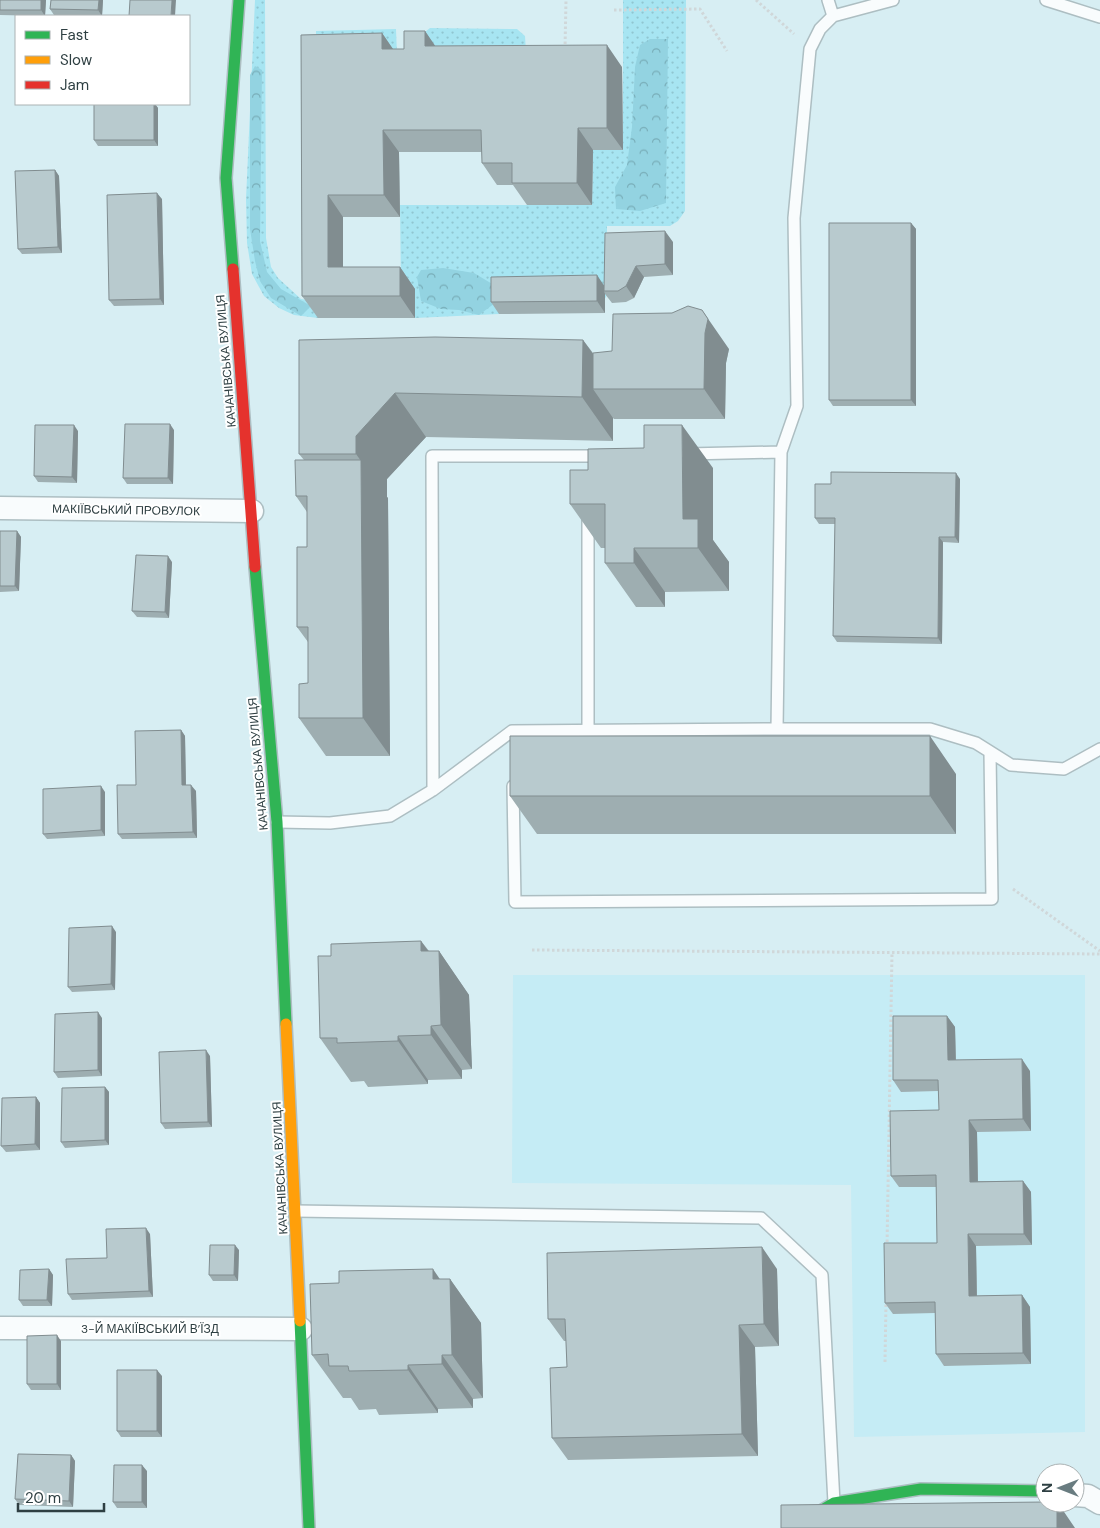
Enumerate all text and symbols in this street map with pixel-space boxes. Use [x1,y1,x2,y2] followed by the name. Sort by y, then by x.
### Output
[15,15,190,105] legend
[60,25,89,45] text: Fast
[60,50,93,70] text: Slow
[60,75,89,95] text: Jam
[212,294,240,428] street label: КАЧАНІВСЬКА ВУЛИЦЯ
[52,501,200,519] street label: МАКІЇВСЬКИЙ ПРОВУЛОК
[244,697,272,831] street label: КАЧАНІВСЬКА ВУЛИЦЯ
[269,1101,291,1235] street label: КАЧАНІВСЬКА ВУЛИЦЯ
[81,1321,219,1337] street label: 3-Й МАКІЇВСЬКИЙ В’ЇЗД
[1035,1463,1085,1513] north arrow
[18,1480,104,1512] scale bar
[1038,1483,1056,1493] text: N
[25,1488,61,1508] text: 20 m

